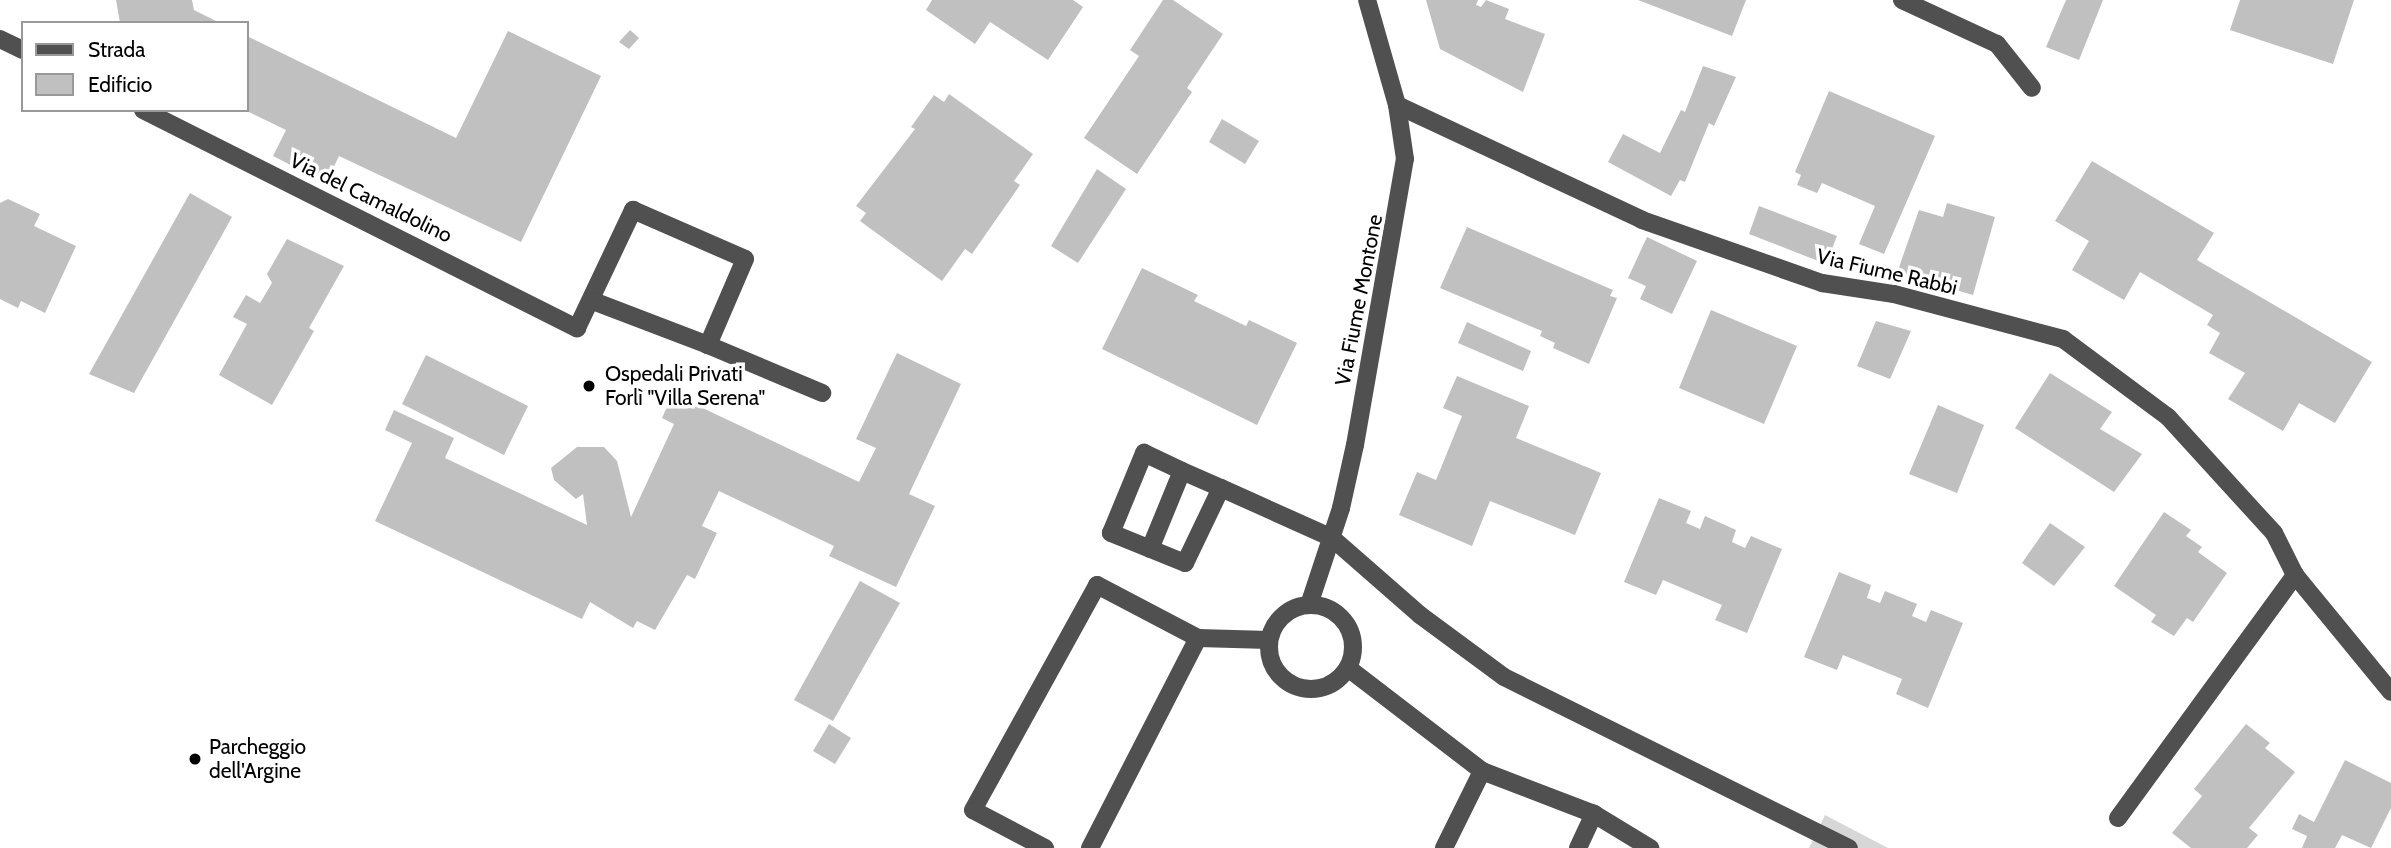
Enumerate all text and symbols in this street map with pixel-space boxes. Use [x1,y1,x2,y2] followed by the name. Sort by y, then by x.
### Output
[21,21,248,112] legend
[88,37,145,62] text: Strada
[88,72,152,97] text: Edificio
[286,148,456,248] street label: Via del Camaldolino
[1330,212,1388,388] street label: Via Fiume Montone
[1814,244,1960,300] street label: Via Fiume Rabbi
[605,361,765,411] place label: Ospedali Privati Forlì "Villa Serena"
[579,376,599,396] marker: Ospedali Privati Forlì "Villa Serena"
[209,734,306,784] place label: Parcheggio dell'Argine
[187,751,203,767] marker: Parcheggio dell'Argine

